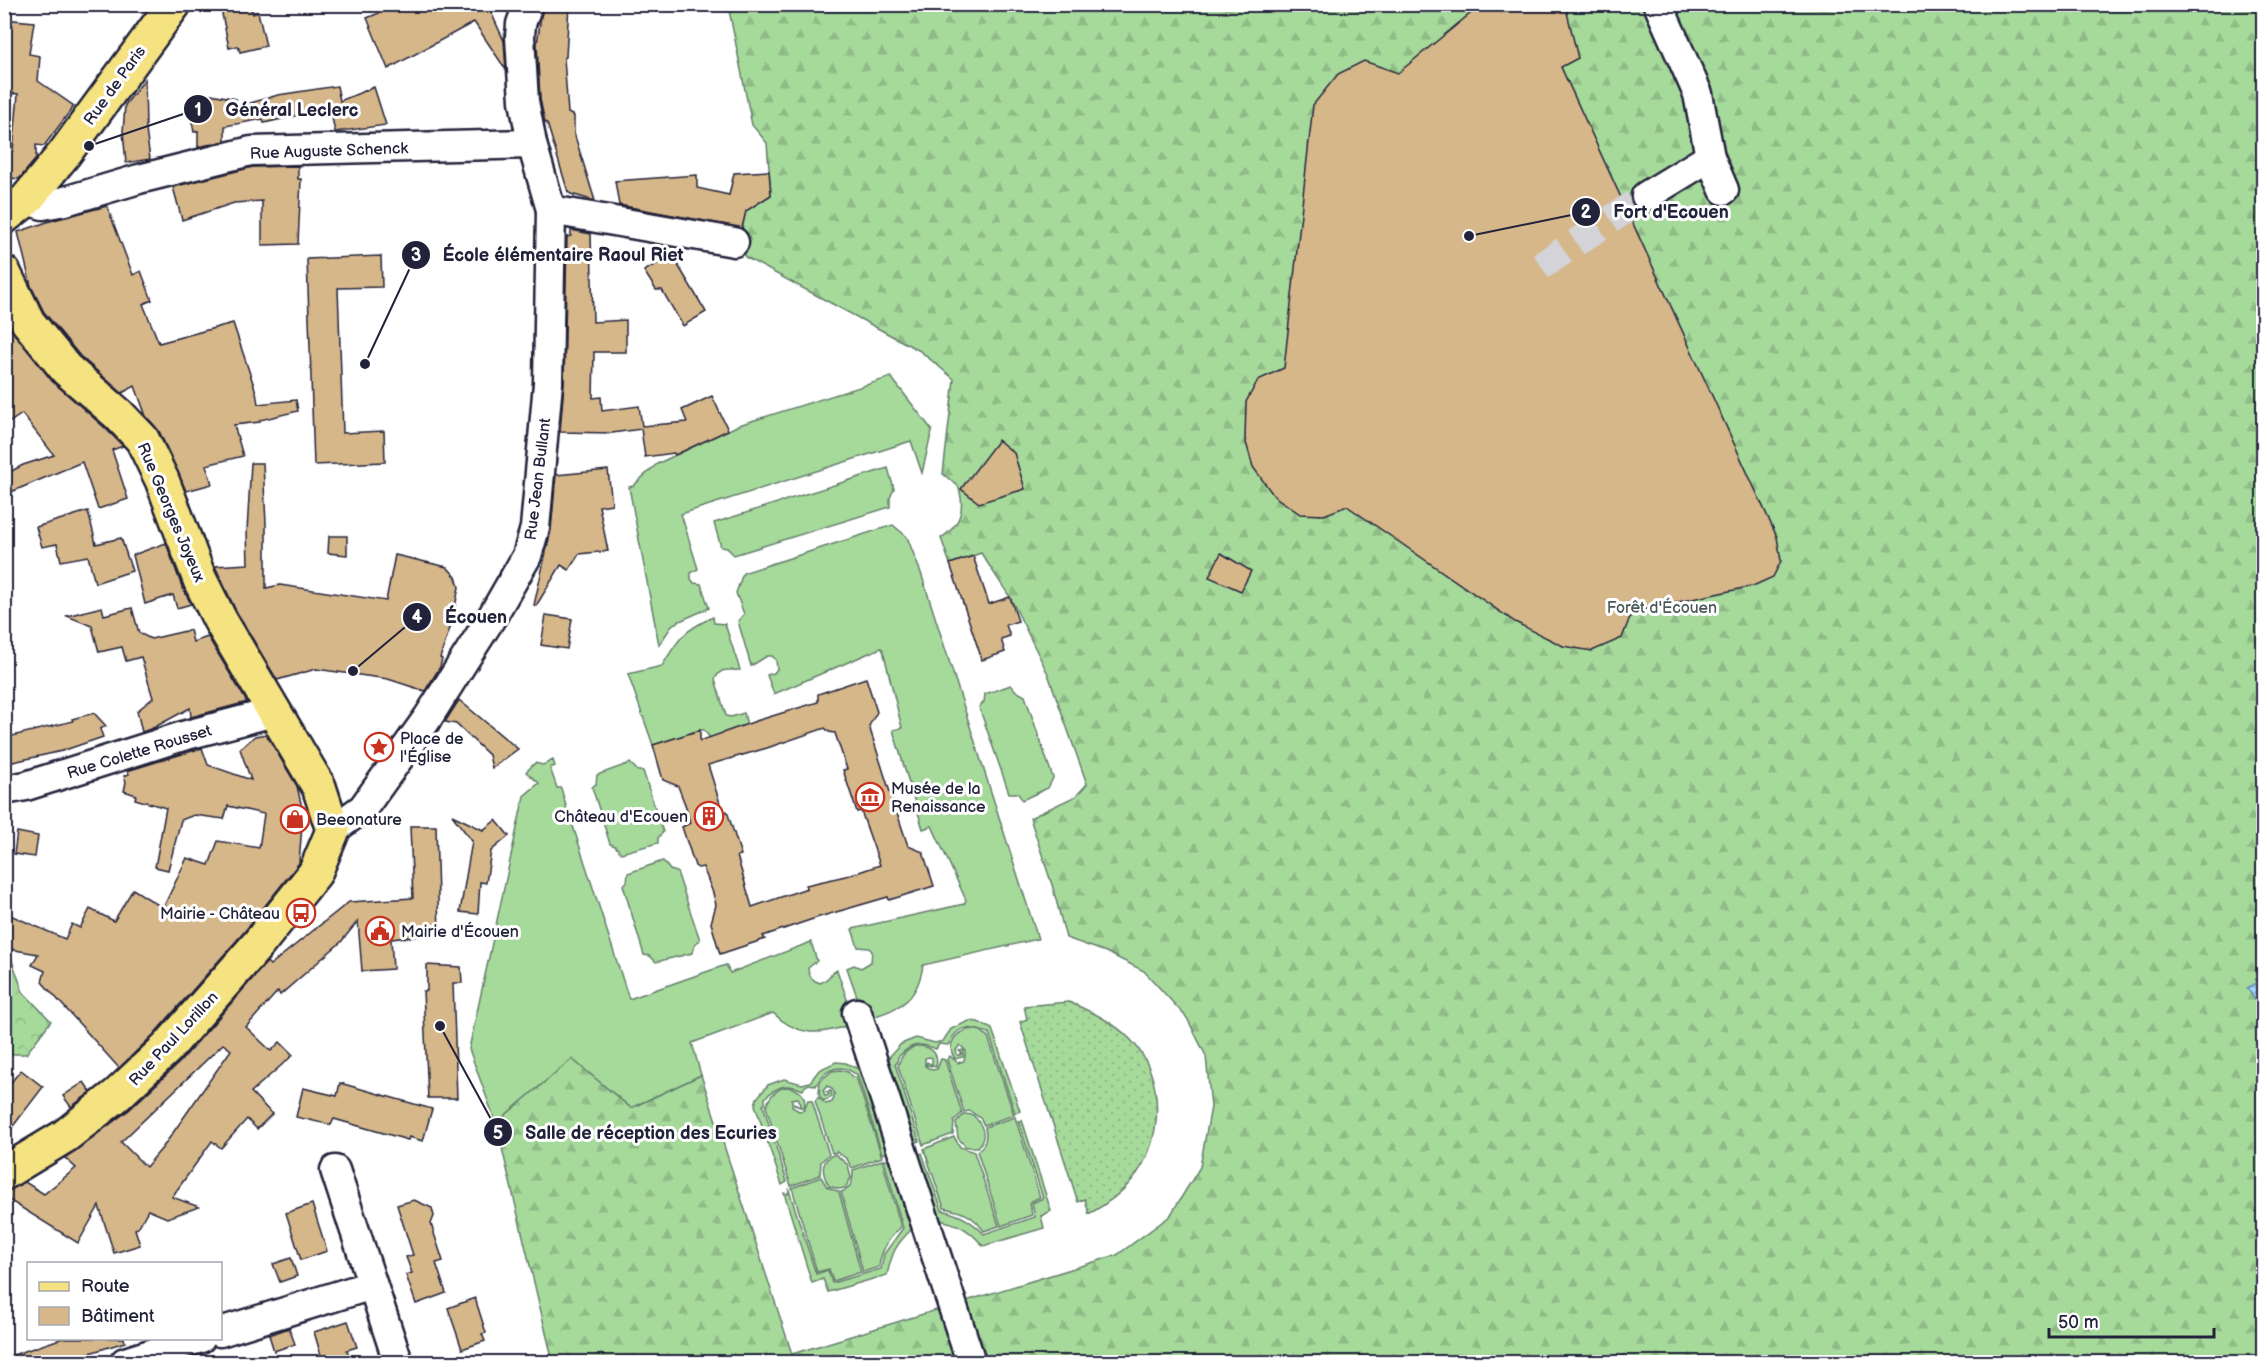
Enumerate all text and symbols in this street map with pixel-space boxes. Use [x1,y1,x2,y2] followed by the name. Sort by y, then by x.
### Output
[80,43,150,129] street label: Rue de Paris
[183,91,370,127] callout: Général Leclerc
[194,100,202,121] text: 1
[226,100,359,121] text: Général Leclerc
[250,139,409,164] street label: Rue Auguste Schenck
[1571,194,1741,230] callout: Fort d'Ecouen
[1581,202,1592,223] text: 2
[1613,202,1729,223] text: Fort d'Ecouen
[401,237,696,273] callout: École élémentaire Raoul Riet
[442,243,684,266] text: École élémentaire Raoul Riet
[411,245,421,266] text: 3
[522,417,555,541] street label: Rue Jean Bullant
[133,440,209,585] street label: Rue Georges Joyeux
[1607,597,1717,618] park label: Forêt d'Écouen
[402,599,519,635] callout: Écouen
[445,605,507,628] text: Écouen
[412,607,423,628] text: 4
[65,721,214,783] street label: Rue Colette Rousset
[400,730,464,767] place label: Place de l'Église
[363,731,395,763] place icon: Place de l'Église
[891,780,986,817] place label: Musée de la Renaissance
[854,781,886,813] museum icon: Musée de la Renaissance
[693,800,725,832] building icon: Château d'Ecouen
[279,803,311,835] shop icon: Beeonature
[554,808,688,827] place label: Château d'Ecouen
[316,811,402,830] place label: Beeonature
[285,897,317,929] bus stop icon: Mairie - Château
[160,905,280,924] place label: Mairie - Château
[364,915,396,947] public building icon: Mairie d'Écouen
[401,921,519,942] place label: Mairie d'Écouen
[126,988,223,1090] street label: Rue Paul Lorillon
[483,1114,789,1150] callout: Salle de réception des Ecuries
[493,1123,503,1144] text: 5
[525,1123,777,1144] text: Salle de réception des Ecuries
[27,1262,222,1340] legend
[81,1276,130,1297] text: Route
[2049,1301,2214,1339] scale bar
[81,1306,155,1327] text: Bâtiment
[2058,1312,2099,1333] text: 50 m

